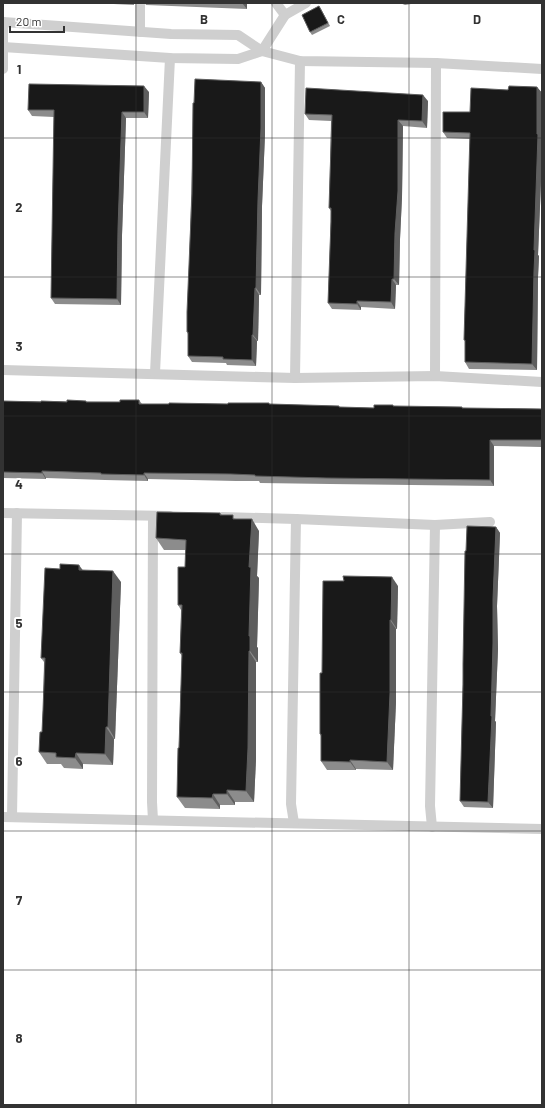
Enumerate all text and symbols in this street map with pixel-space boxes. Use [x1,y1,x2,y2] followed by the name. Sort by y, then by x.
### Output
[10,8,64,34] scale bar
[200,11,208,27] text: B
[337,11,345,27] text: C
[473,11,481,27] text: D
[16,14,42,28] text: 20 m
[17,61,21,77] text: 1
[15,199,23,215] text: 2
[15,338,23,354] text: 3
[15,476,23,492] text: 4
[15,615,23,631] text: 5
[16,753,23,769] text: 6
[16,892,23,908] text: 7
[15,1030,23,1046] text: 8

